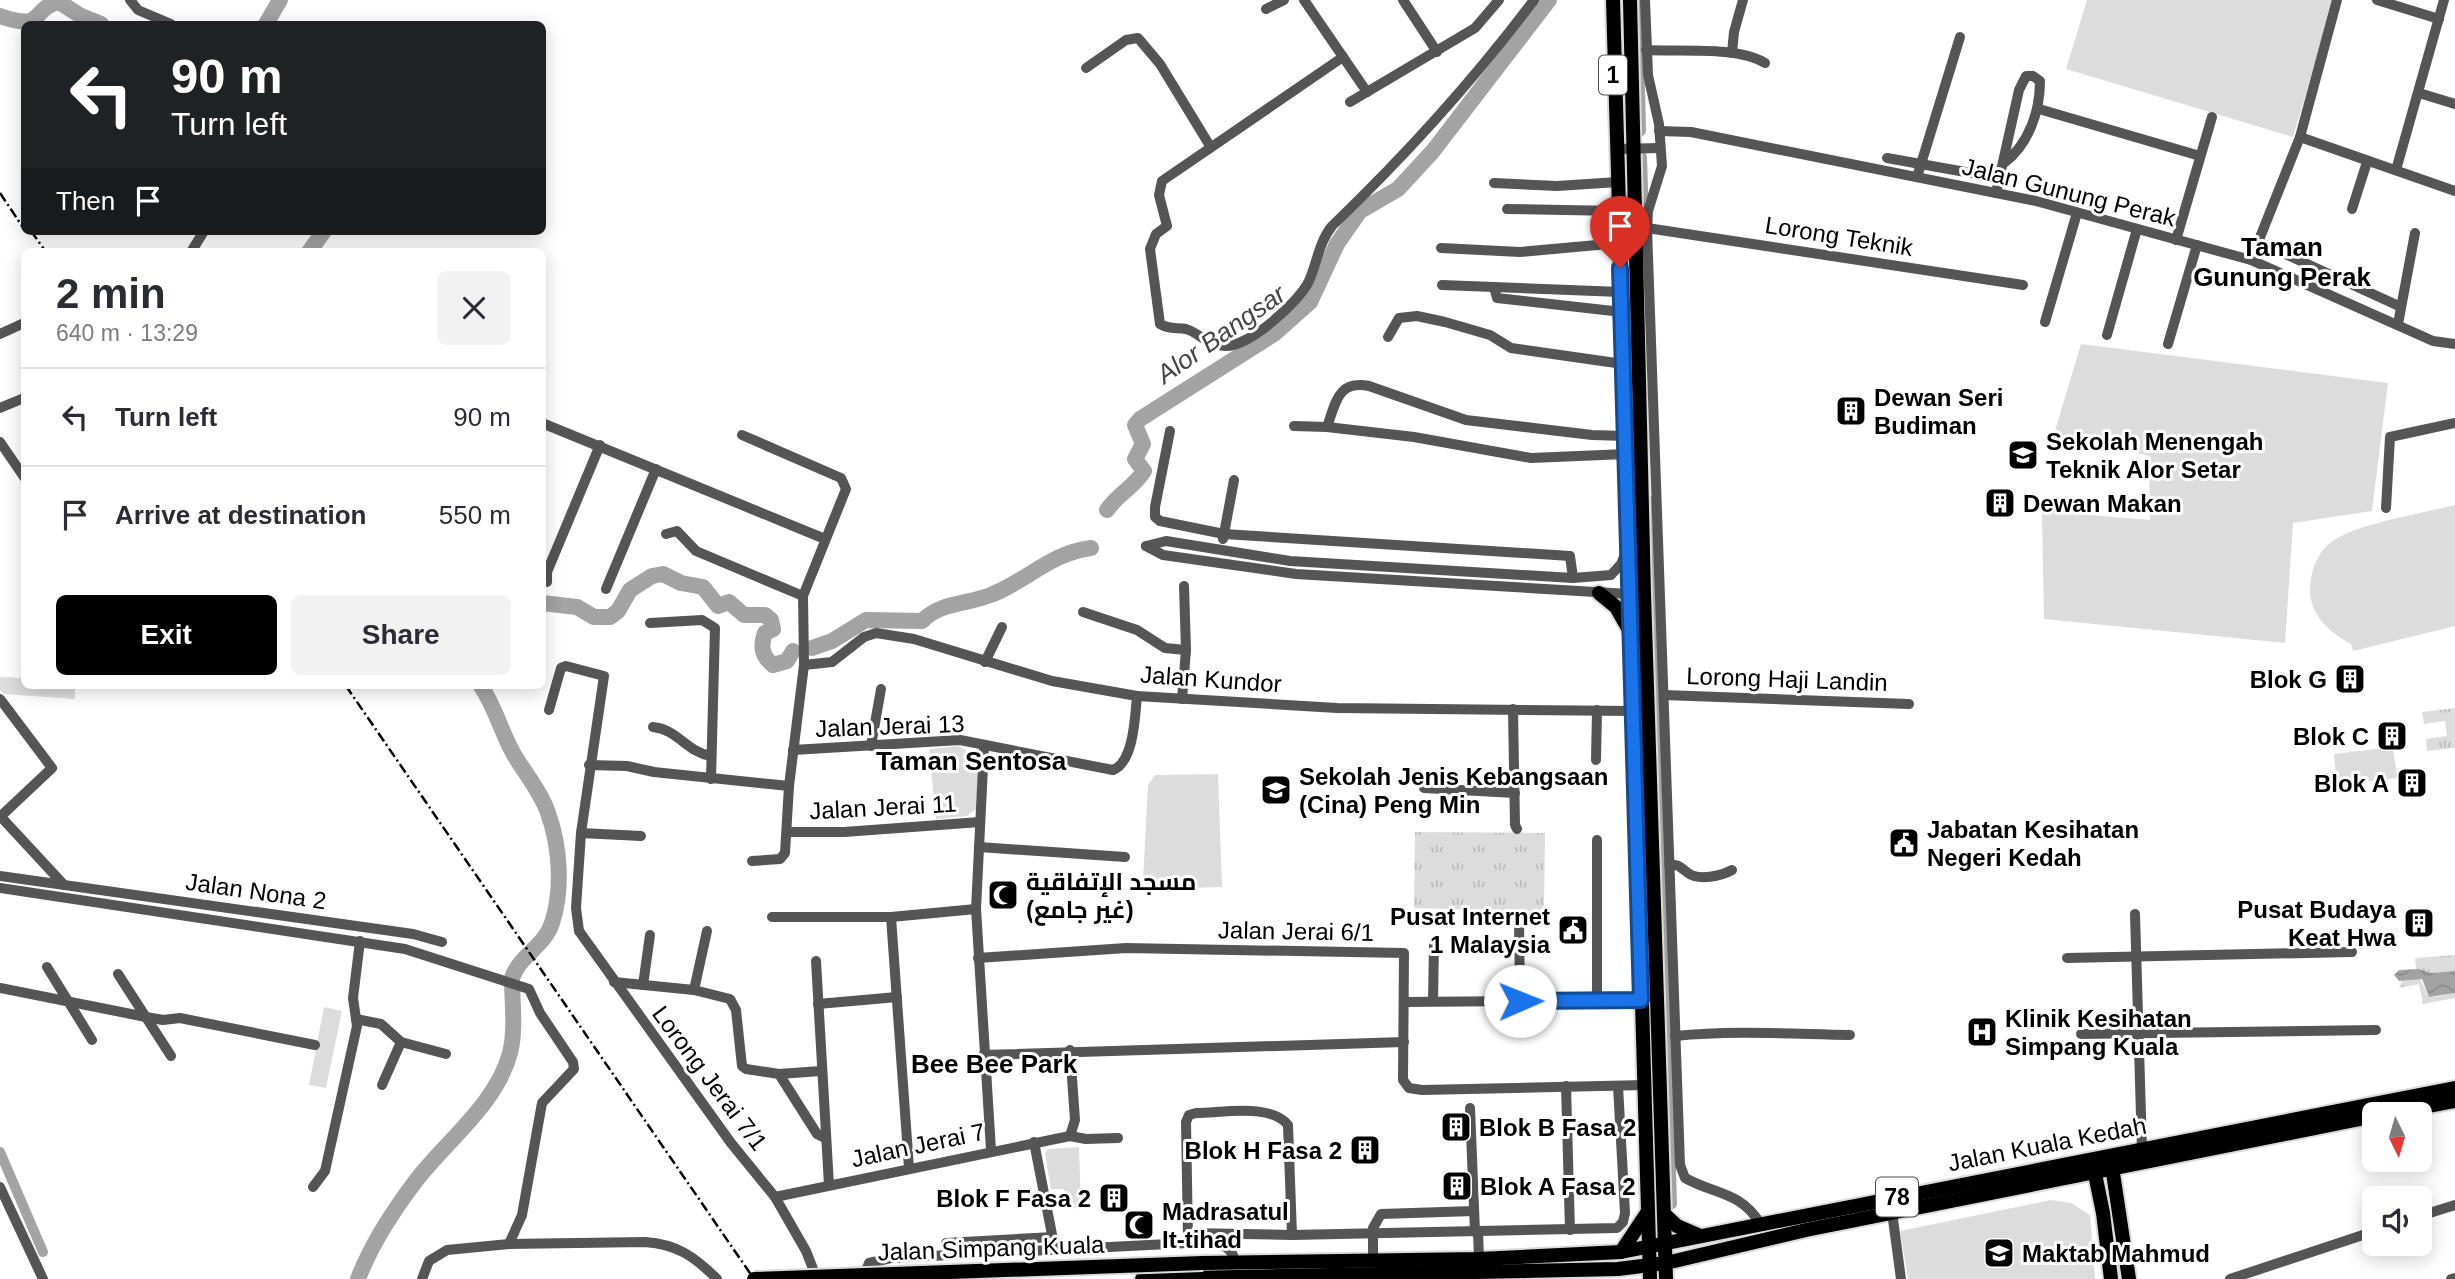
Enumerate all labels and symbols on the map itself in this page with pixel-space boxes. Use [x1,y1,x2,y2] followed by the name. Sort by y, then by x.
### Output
[1599,55,1627,94] road number: 1
[1960,152,2179,232] street label: Jalan Gunung Perak
[1590,196,1650,268] pin
[1763,211,1916,261] street label: Lorong Teknik
[2193,232,2371,292] district label: Taman Gunung Perak
[1149,278,1292,391] water label: Alor Bangsar
[1874,384,2003,439] place label: Dewan Seri Budiman
[1834,394,1868,428] building icon: Dewan Seri Budiman
[2046,428,2263,483] place label: Sekolah Menengah Teknik Alor Setar
[2006,438,2040,472] school or university icon: Sekolah Menengah Teknik Alor Setar
[1983,486,2017,520] building icon: Dewan Makan
[2023,490,2182,517] place label: Dewan Makan
[1140,661,1282,697] street label: Jalan Kundor
[1686,662,1888,696] street label: Lorong Haji Landin
[2333,662,2367,696] building icon: Blok G
[2250,666,2327,693] place label: Blok G
[815,710,965,742] street label: Jalan Jerai 13
[2375,719,2409,753] building icon: Blok C
[2293,723,2369,750] place label: Blok C
[876,746,1067,776] district label: Taman Sentosa
[1299,763,1608,818] place label: Sekolah Jenis Kebangsaan (Cina) Peng Min
[2395,766,2429,800] building icon: Blok A
[2314,770,2389,797] place label: Blok A
[1259,773,1293,807] school or university icon: Sekolah Jenis Kebangsaan (Cina) Peng Min
[809,790,957,824] street label: Jalan Jerai 11
[1927,816,2139,871] place label: Jabatan Kesihatan Negeri Kedah
[1887,826,1921,860] public building icon: Jabatan Kesihatan Negeri Kedah
[184,868,328,914] street label: Jalan Nona 2
[1026,868,1196,926] place label: مسجد الإتفاقية (غير جامع)
[986,878,1020,912] mosque icon: مسجد الإتفاقية (غير جامع)
[2237,896,2397,951] place label: Pusat Budaya Keat Hwa
[1390,903,1551,958] place label: Pusat Internet 1 Malaysia
[2402,906,2436,940] building icon: Pusat Budaya Keat Hwa
[1556,913,1590,947] public building icon: Pusat Internet 1 Malaysia
[1218,916,1374,946] street label: Jalan Jerai 6/1
[1483,964,1557,1038] position arrow
[647,1001,773,1155] street label: Lorong Jerai 7/1
[2005,1005,2192,1060] place label: Klinik Kesihatan Simpang Kuala
[1965,1015,1999,1049] hospital icon: Klinik Kesihatan Simpang Kuala
[911,1049,1078,1079] district label: Bee Bee Park
[2362,1102,2432,1172] north arrow
[1439,1110,1473,1144] building icon: Blok B Fasa 2
[1946,1112,2148,1176] street label: Jalan Kuala Kedah
[1479,1114,1636,1141] place label: Blok B Fasa 2
[849,1118,987,1172] street label: Jalan Jerai 7
[1348,1133,1382,1167] building icon: Blok H Fasa 2
[1185,1137,1342,1164] place label: Blok H Fasa 2
[1440,1169,1474,1203] building icon: Blok A Fasa 2
[1480,1173,1636,1200] place label: Blok A Fasa 2
[1876,1178,1918,1216] road number: 78
[1097,1181,1131,1215] building icon: Blok F Fasa 2
[936,1185,1091,1212] place label: Blok F Fasa 2
[1162,1198,1289,1253] place label: Madrasatul It-tihad
[1122,1208,1156,1242] mosque icon: Madrasatul It-tihad
[877,1231,1105,1265] street label: Jalan Simpang Kuala
[1982,1236,2016,1270] school or university icon: Maktab Mahmud
[2022,1240,2210,1267] place label: Maktab Mahmud

